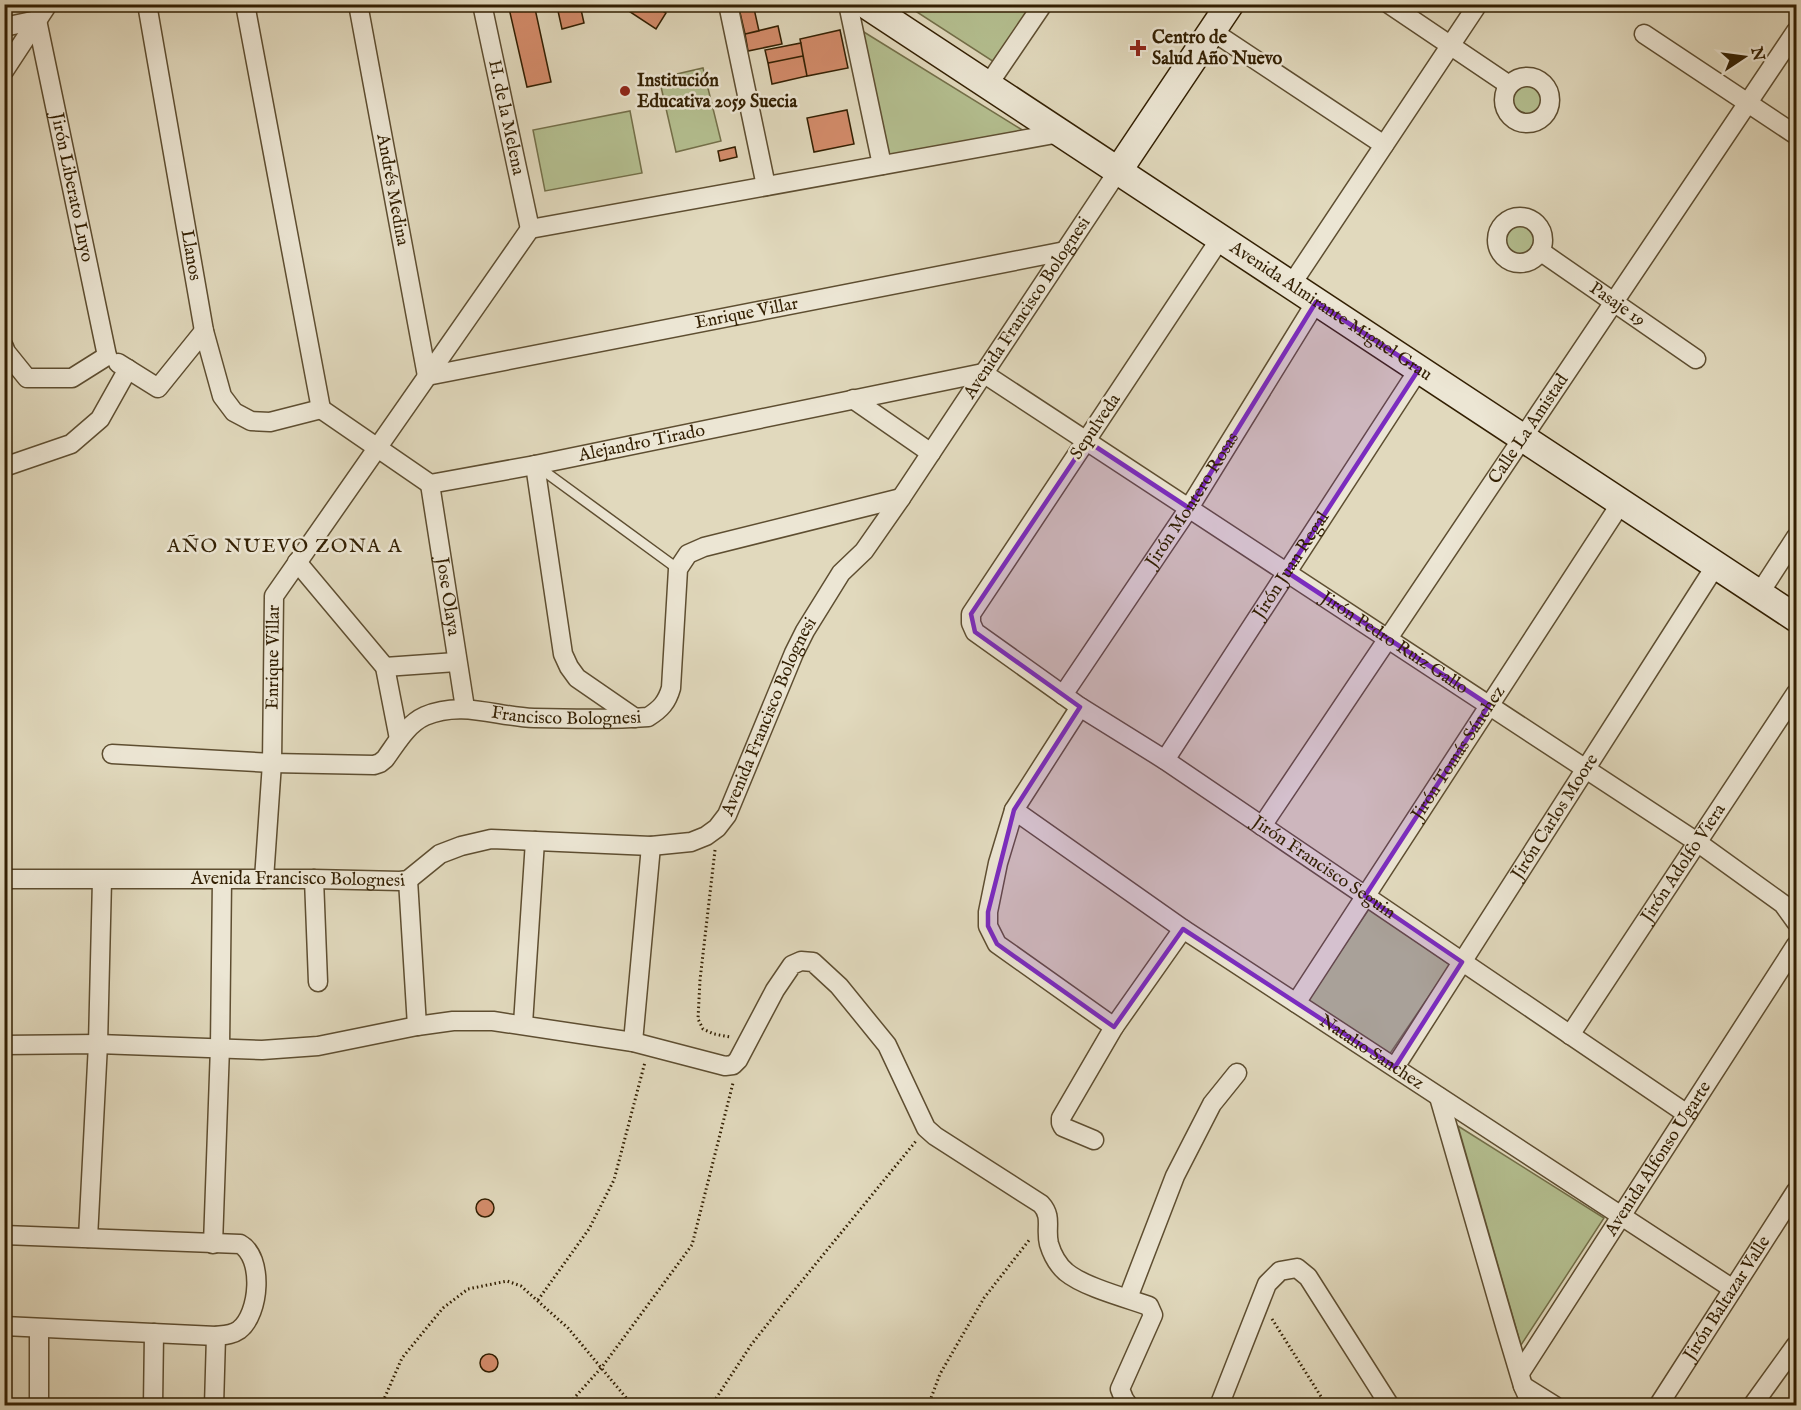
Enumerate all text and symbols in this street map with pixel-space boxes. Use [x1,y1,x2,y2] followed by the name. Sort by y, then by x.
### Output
[1152,27,1283,71] place label: Centro de Salud Año Nuevo
[1714,27,1774,87] north arrow
[1129,39,1147,57] marker: Centro de Salud Año Nuevo
[1745,44,1768,63] text: N
[483,58,530,177] street label: H. de la Melena
[637,70,798,114] place label: Institución Educativa 2059 Suecia
[618,84,632,98] marker: Institución Educativa 2059 Suecia
[45,109,99,264] street label: Jirón Liberato Luyo
[371,131,414,248] street label: Andrés Medina
[958,212,1096,404] street label: Avenida Francisco Bolognesi
[175,228,207,282] street label: Llanos
[1224,236,1436,386] street label: Avenida Almirante Miguel Grau
[1585,277,1650,332] street label: Pasaje 19
[693,292,801,335] street label: Enrique Villar
[1483,369,1574,489] street label: Calle La Amistad
[1066,389,1127,464] street label: Sepulveda
[576,419,707,467] street label: Alejandro Tirado
[1139,428,1244,574] street label: Jirón Montero Rosas
[1247,507,1335,625] street label: Jirón Juan Regal
[166,534,403,559] district label: AÑO NUEVO ZONA A
[430,554,465,638] street label: Jose Olaya
[1314,585,1473,700] street label: Jirón Pedro Ruiz Gallo
[261,604,285,710] street label: Enrique Villar
[716,613,822,820] street label: Avenida Francisco Bolognesi
[1405,682,1510,826] street label: Jirón Tomás Sánchez
[489,701,642,731] street label: Francisco Bolognesi
[1505,750,1604,886] street label: Jirón Carlos Moore
[1635,799,1731,928] street label: Jirón Adolfo Viera
[1246,810,1400,925] street label: Jirón Francisco Seguin
[190,868,407,892] street label: Avenida Francisco Bolognesi
[1315,1010,1428,1095] street label: Natalio Sanchez
[1599,1077,1717,1241] street label: Avenida Alfonso Ugarte
[1678,1232,1776,1367] street label: Jirón Baltazar Valle

